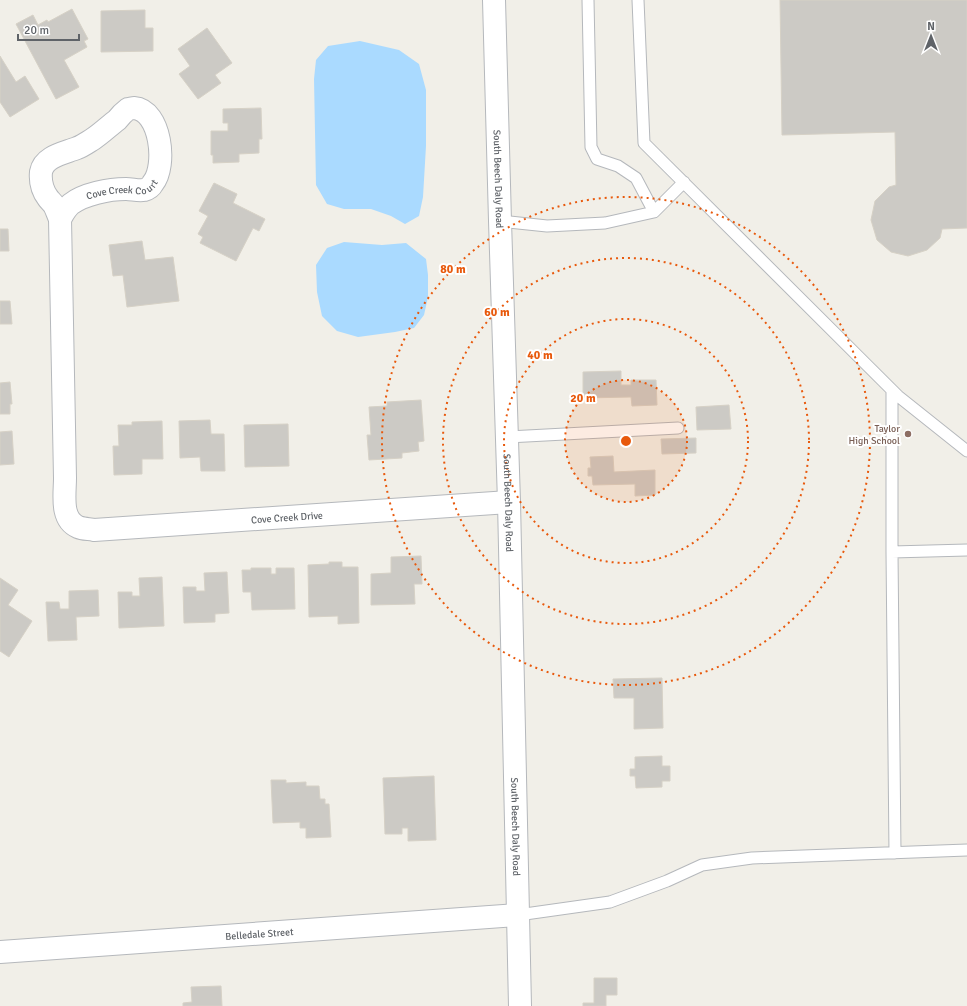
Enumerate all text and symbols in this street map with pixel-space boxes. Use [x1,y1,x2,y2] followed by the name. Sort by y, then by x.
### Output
[18,16,79,42] scale bar
[911,16,951,56] north arrow
[927,20,935,33] text: N
[24,23,49,38] text: 20 m
[491,130,505,228] street label: South Beech Daly Road
[85,177,161,203] street label: Cove Creek Court
[440,262,466,277] text: 80 m
[484,305,510,320] text: 60 m
[527,348,553,363] text: 40 m
[570,391,596,406] text: 20 m
[849,423,900,447] place label: Taylor High School
[903,429,913,439] marker: Taylor High School
[619,434,633,448] centre of rings
[500,453,515,552] street label: South Beech Daly Road
[251,510,323,526] street label: Cove Creek Drive
[508,777,522,876] street label: South Beech Daly Road
[225,926,294,943] street label: Belledale Street

